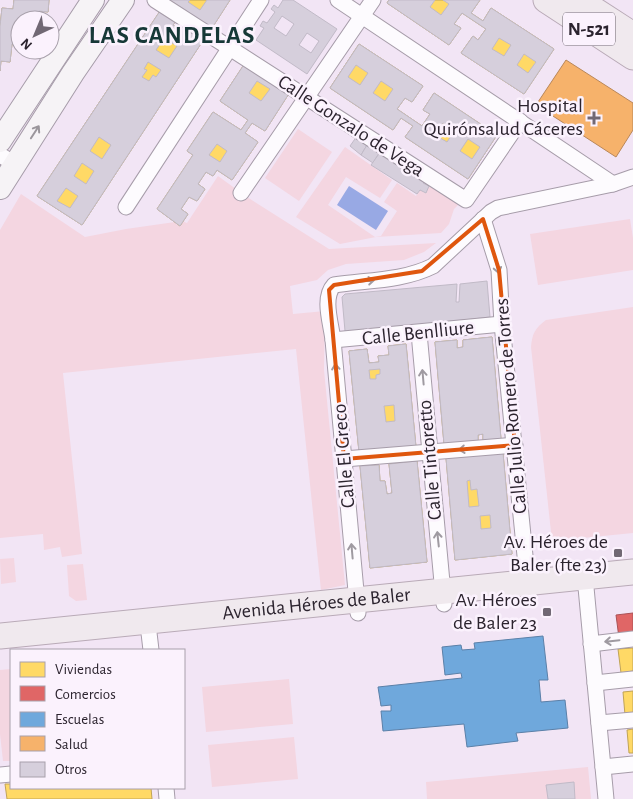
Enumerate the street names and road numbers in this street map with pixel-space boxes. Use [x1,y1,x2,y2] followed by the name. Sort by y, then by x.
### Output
[563,12,615,46] road number: N-521
[274,71,428,181] street label: Calle Gonzalo de Vega
[492,297,530,515] street label: Calle Julio Romero de Torres
[361,317,475,349] street label: Calle Benlliure
[415,399,445,521] street label: Calle Tintoretto
[329,403,359,509] street label: Calle El Greco
[221,585,412,623] street label: Avenida Héroes de Baler

